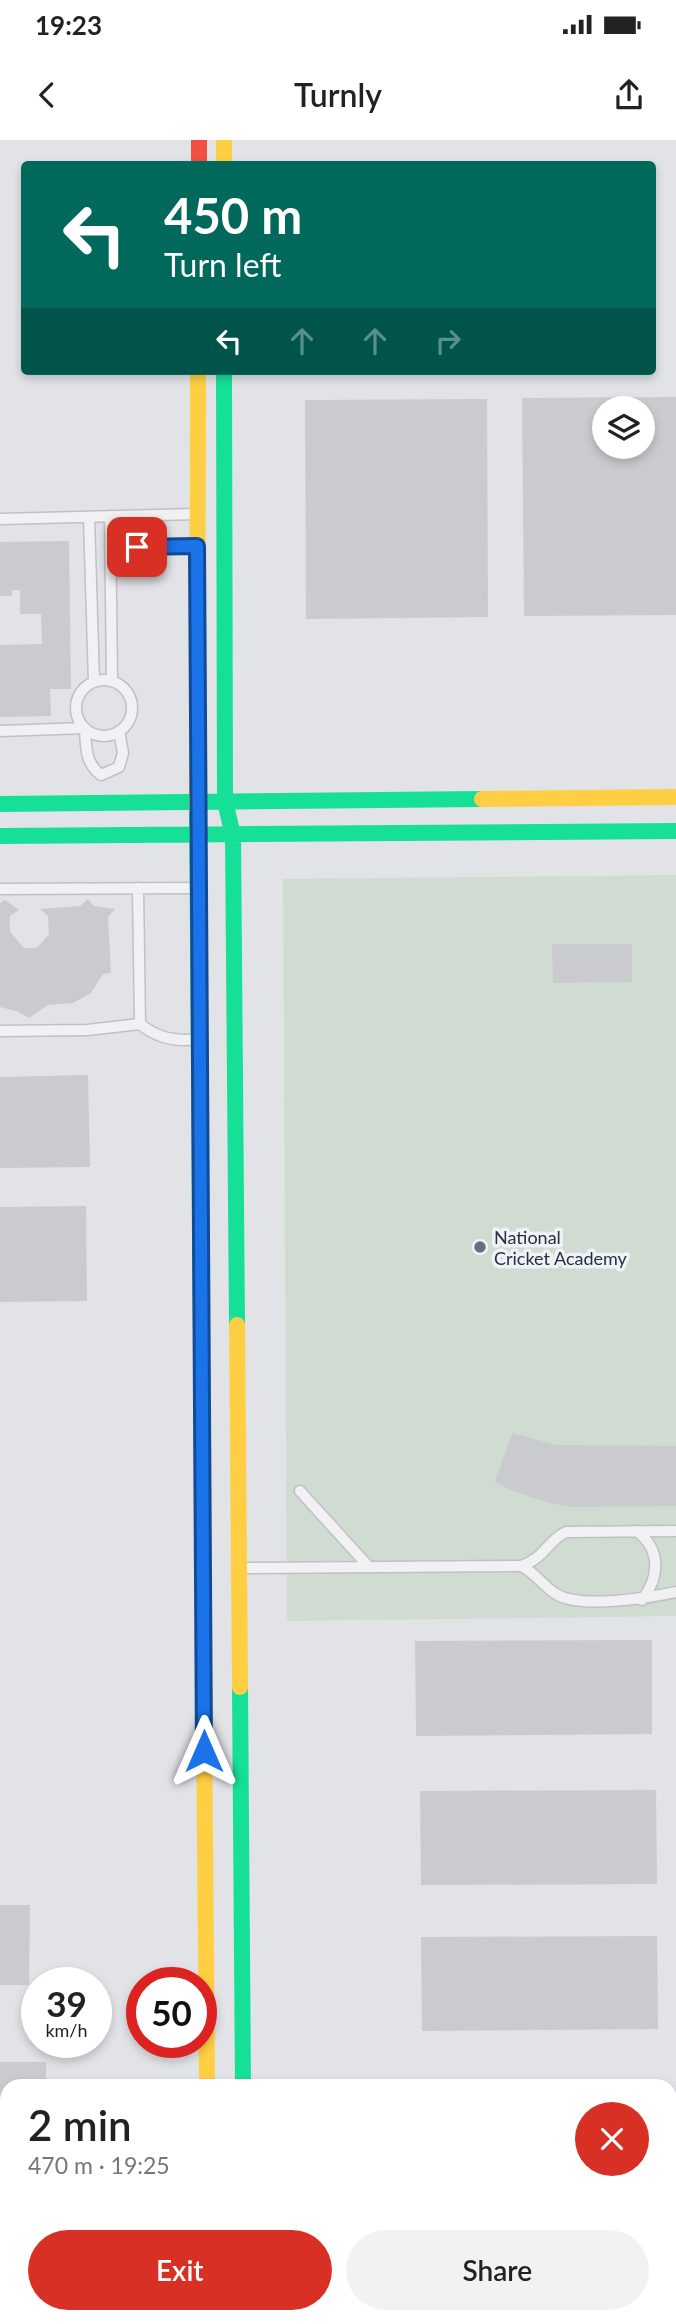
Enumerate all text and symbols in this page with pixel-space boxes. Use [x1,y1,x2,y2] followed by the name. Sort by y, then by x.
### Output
[35,9,102,41] text: 19:23
[294,75,382,114] text: Turnly
[28,76,66,114] icon: back
[610,76,648,114] icon: share
[164,186,302,244] text: 450 m
[49,189,140,280] icon: left
[164,245,281,284] text: Turn left
[210,322,248,360] icon: left
[283,322,321,360] icon: ahead
[356,322,394,360] icon: ahead
[429,322,467,360] icon: right
[592,396,655,459] map controls
[592,396,655,459] button: layers
[107,517,167,577] pin
[118,528,156,566] icon: arrive
[494,1226,628,1269] place label: National Cricket Academy
[472,1239,488,1255] marker: National Cricket Academy
[167,1714,241,1788] position arrow
[126,1967,217,2058] speed limit sign: 50
[46,1982,87,2024] text: 39
[45,2019,88,2041] text: km/h
[28,2100,132,2150] text: 2 min
[575,2102,649,2176] button: close
[28,2151,170,2179] text: 470 m · 19:25
[28,2230,332,2310] button: Exit
[346,2230,649,2310] button: Share

